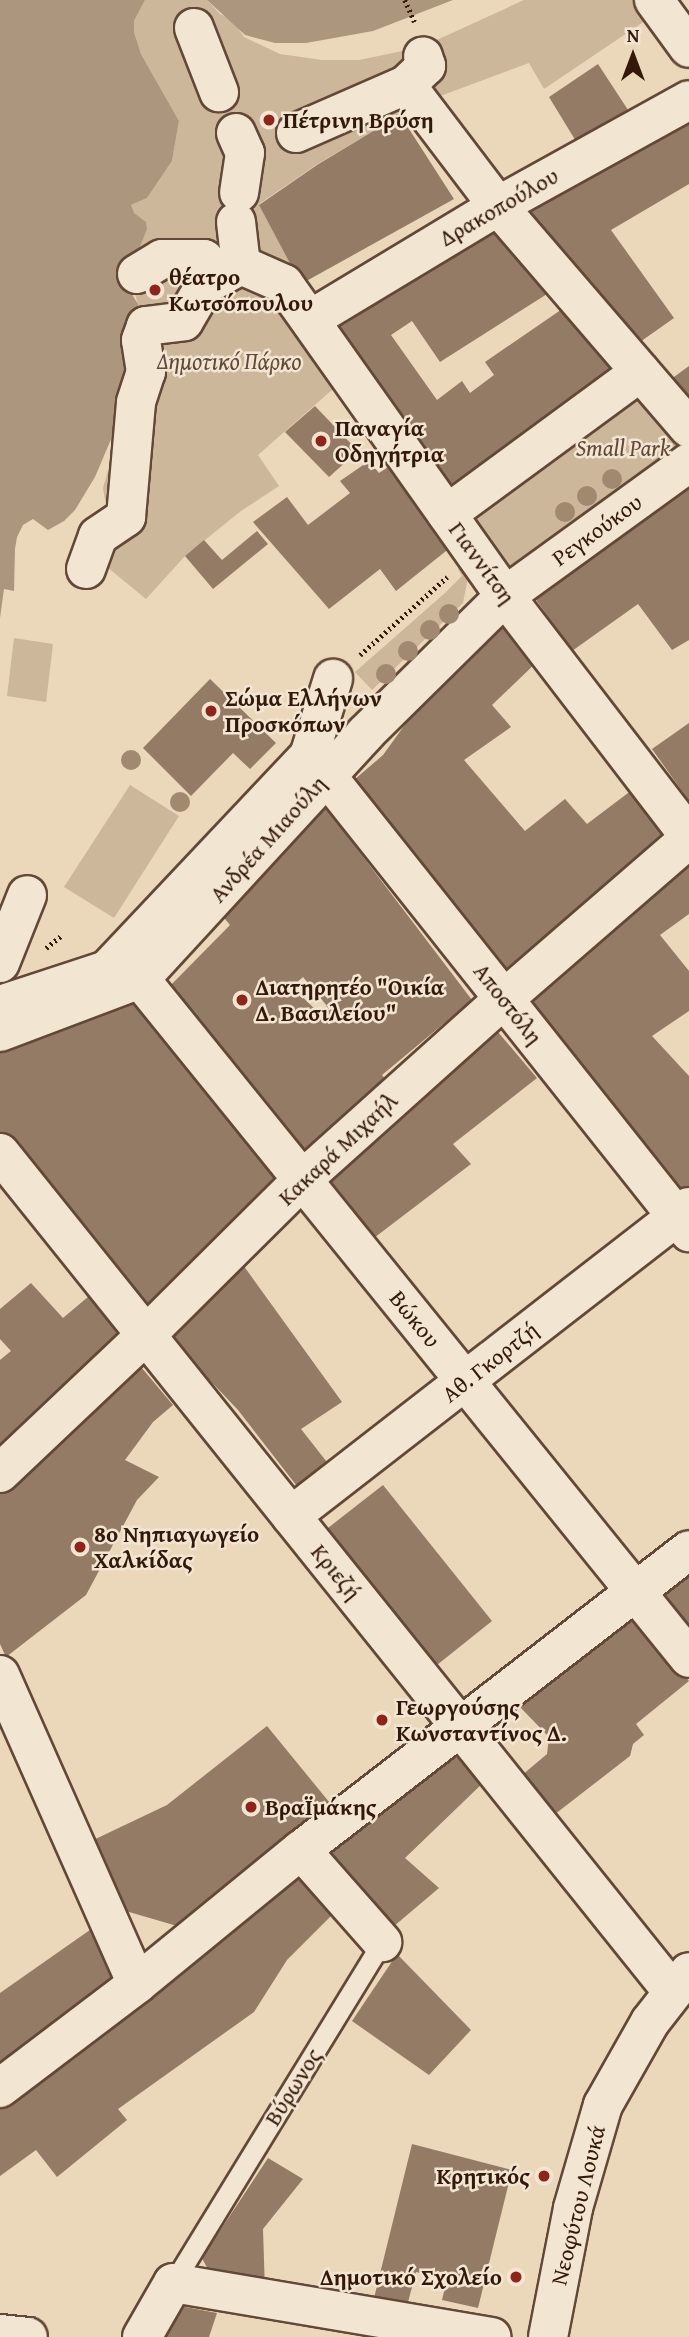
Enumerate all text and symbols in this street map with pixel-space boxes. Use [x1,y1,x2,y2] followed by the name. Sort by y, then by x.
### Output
[598,21,668,91] north arrow
[627,21,639,49] text: N
[283,106,434,134] place label: Πέτρινη Βρύση
[261,112,277,128] marker: Πέτρινη Βρύση
[435,162,563,252] street label: Δρακοπούλου
[169,263,313,317] place label: θέατρο Κωτσόπουλου
[147,282,163,298] marker: θέατρο Κωτσόπουλου
[156,347,302,375] park label: Δημοτικό Πάρκο
[335,414,444,468] place label: Παναγία Οδηγήτρια
[313,433,329,449] marker: Παναγία Οδηγήτρια
[576,434,670,462] park label: Small Park
[546,488,648,572] street label: Ρεγκούκου
[443,516,521,610] street label: Γιαννίτση
[225,684,382,738] place label: Σώμα Ελλήνων Προσκόπων
[203,703,219,719] marker: Σώμα Ελλήνων Προσκόπων
[204,770,332,908] street label: Ανδρέα Μιαούλη
[468,958,548,1050] street label: Αποστόλη
[256,973,445,1027] place label: Διατηρητέο "Οικία Δ. Βασιλείου"
[234,992,250,1008] marker: Διατηρητέο "Οικία Δ. Βασιλείου"
[273,1087,403,1211] street label: Κακαρά Μιχαήλ
[384,1285,446,1353] street label: Βώκου
[436,1316,544,1408] street label: Αθ. Γκορτζή
[94,1520,259,1574] place label: 8ο Νηπιαγωγείο Χαλκίδας
[72,1539,88,1555] marker: 8ο Νηπιαγωγείο Χαλκίδας
[305,1539,367,1605] street label: Κριεζή
[396,1693,567,1747] place label: Γεωργούσης Κωνσταντίνος Δ.
[374,1712,390,1728] marker: Γεωργούσης Κωνσταντίνος Δ.
[265,1793,377,1821] place label: ΒραΪμάκης
[243,1799,259,1815] marker: ΒραΪμάκης
[259,2043,327,2131] street label: Βύρωνος
[545,2122,611,2288] street label: Νεοφύτου Λουκά
[436,2162,530,2190] place label: Κρητικός
[536,2168,552,2184] marker: Κρητικός
[321,2263,502,2291] place label: Δημοτικό Σχολείο
[508,2269,524,2285] marker: Δημοτικό Σχολείο

